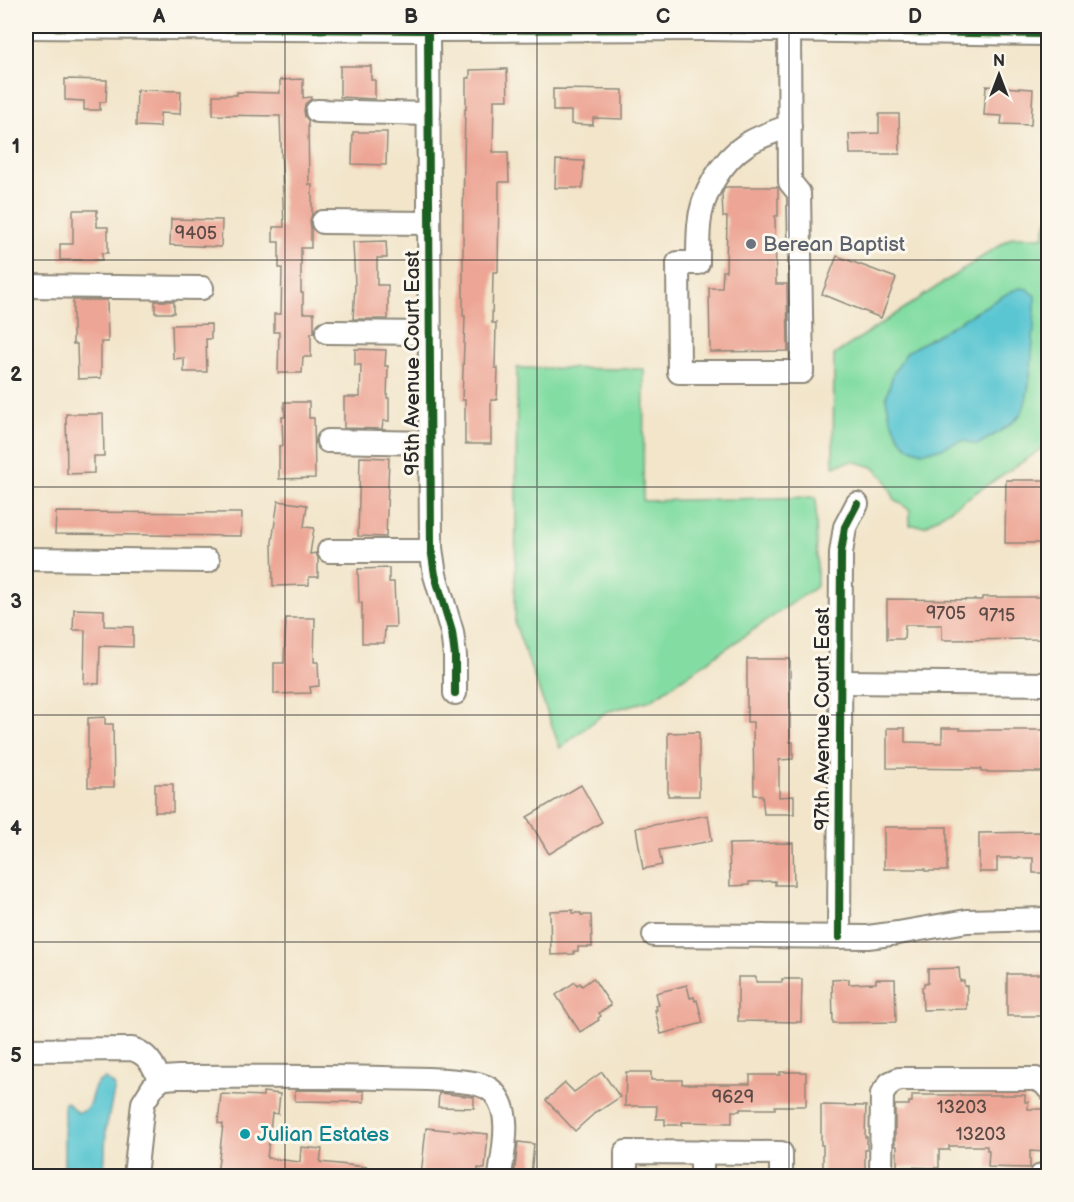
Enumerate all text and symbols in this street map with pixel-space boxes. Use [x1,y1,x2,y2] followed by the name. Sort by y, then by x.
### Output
[152,5,166,29] text: A
[404,5,418,29] text: B
[656,5,670,29] text: C
[908,5,922,29] text: D
[969,45,1029,105] north arrow
[993,52,1005,71] text: N
[12,135,20,159] text: 1
[175,223,217,244] house number: 9405
[763,232,906,257] place label: Berean Baptist
[744,237,758,251] marker: Berean Baptist
[400,250,425,475] street label: 95th Avenue Court East
[10,363,22,387] text: 2
[10,590,22,614] text: 3
[926,603,966,624] house number: 9705
[979,605,1015,626] house number: 9715
[810,607,835,831] street label: 97th Avenue Court East
[10,817,22,841] text: 4
[10,1044,22,1068] text: 5
[712,1087,754,1108] house number: 9629
[937,1097,987,1118] house number: 13203
[257,1122,389,1147] place label: Julian Estates
[956,1124,1006,1145] house number: 13203
[238,1127,252,1141] marker: Julian Estates

